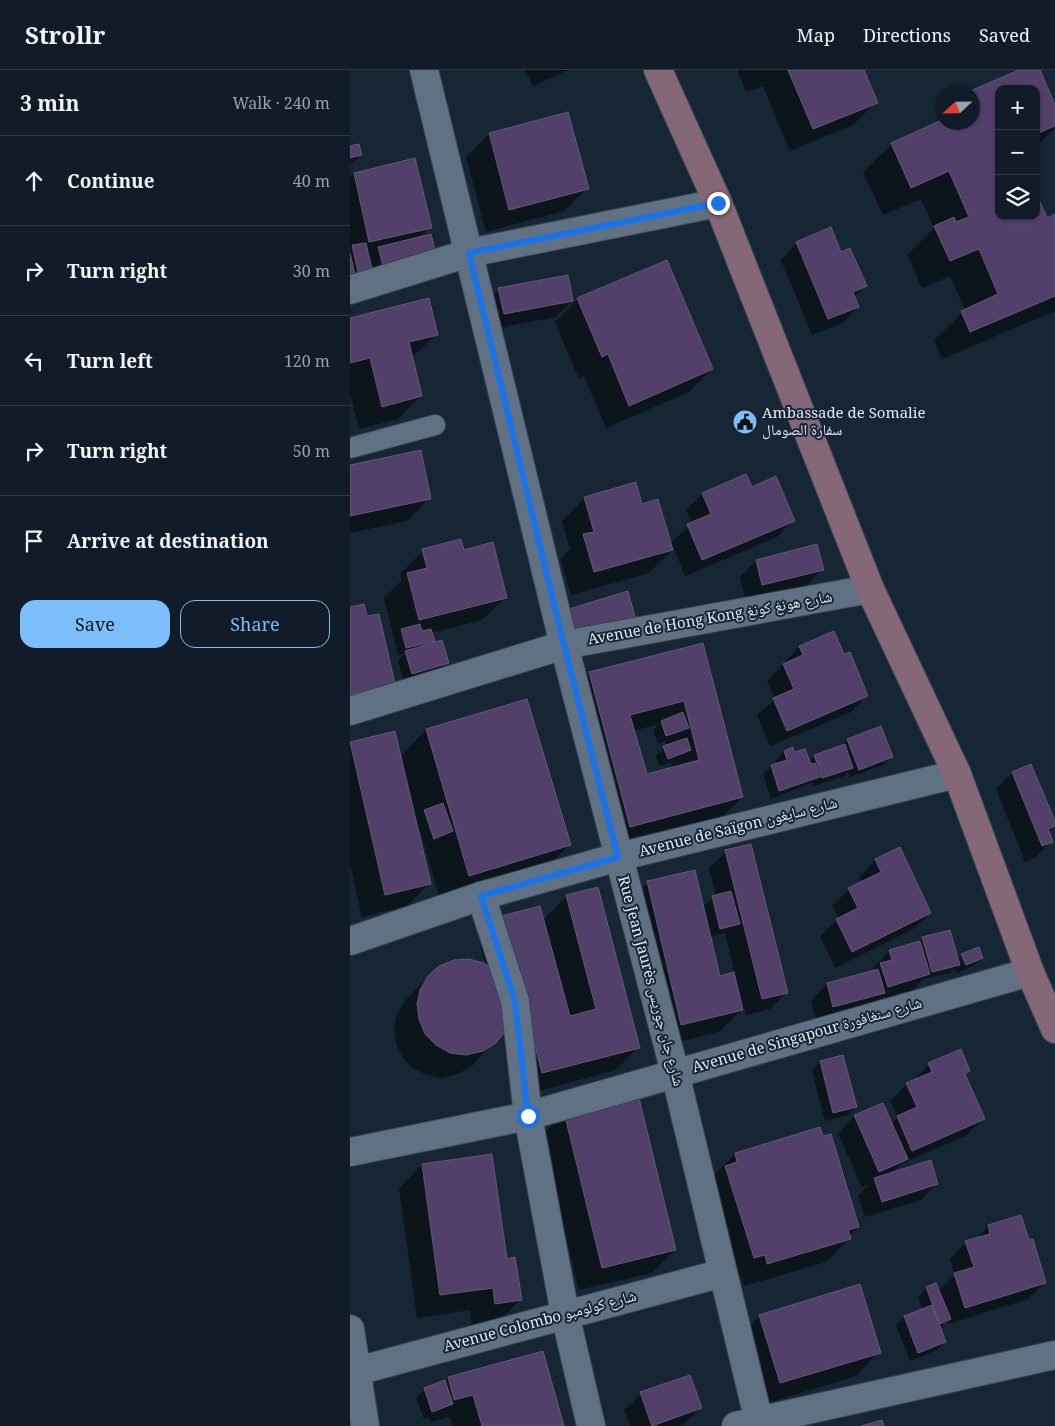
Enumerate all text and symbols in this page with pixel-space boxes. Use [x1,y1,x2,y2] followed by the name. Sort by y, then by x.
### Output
[25,18,105,51] text: Strollr
[797,23,835,47] text: Map
[863,23,951,47] text: Directions
[979,23,1030,47] text: Saved
[935,85,980,130] north arrow
[995,85,1040,220] map controls
[995,85,1040,130] button: +
[20,89,79,117] text: 3 min
[233,92,330,114] text: Walk · 240 m
[995,130,1040,175] button: −
[20,167,48,195] icon: ahead
[67,168,155,194] text: Continue
[293,170,330,192] text: 40 m
[995,175,1040,220] button: layers
[707,192,730,215] route end
[20,257,48,285] icon: right
[67,258,167,284] text: Turn right
[293,260,330,282] text: 30 m
[20,347,48,375] icon: left
[67,348,153,374] text: Turn left
[284,350,330,372] text: 120 m
[762,402,926,440] place label: Ambassade de Somalie سفارة الصومال
[732,409,758,435] public building icon: Ambassade de Somalie سفارة الصومال
[20,437,48,465] icon: right
[67,438,167,464] text: Turn right
[293,440,330,462] text: 50 m
[20,527,48,555] icon: arrive
[67,528,269,554] text: Arrive at destination
[586,586,834,649] street label: Avenue de Hong Kong شارع هونغ كونغ
[20,600,170,648] button: Save
[180,600,330,648] button: Share
[637,792,839,861] street label: Avenue de Saïgon شارع سايغون
[613,873,690,1088] street label: Rue Jean Jaurès شارع جان جوريس
[690,992,924,1077] street label: Avenue de Singapour شارع سنغافورة
[517,1105,540,1128] route start
[441,1285,639,1356] street label: Avenue Colombo شارع كولومبو

